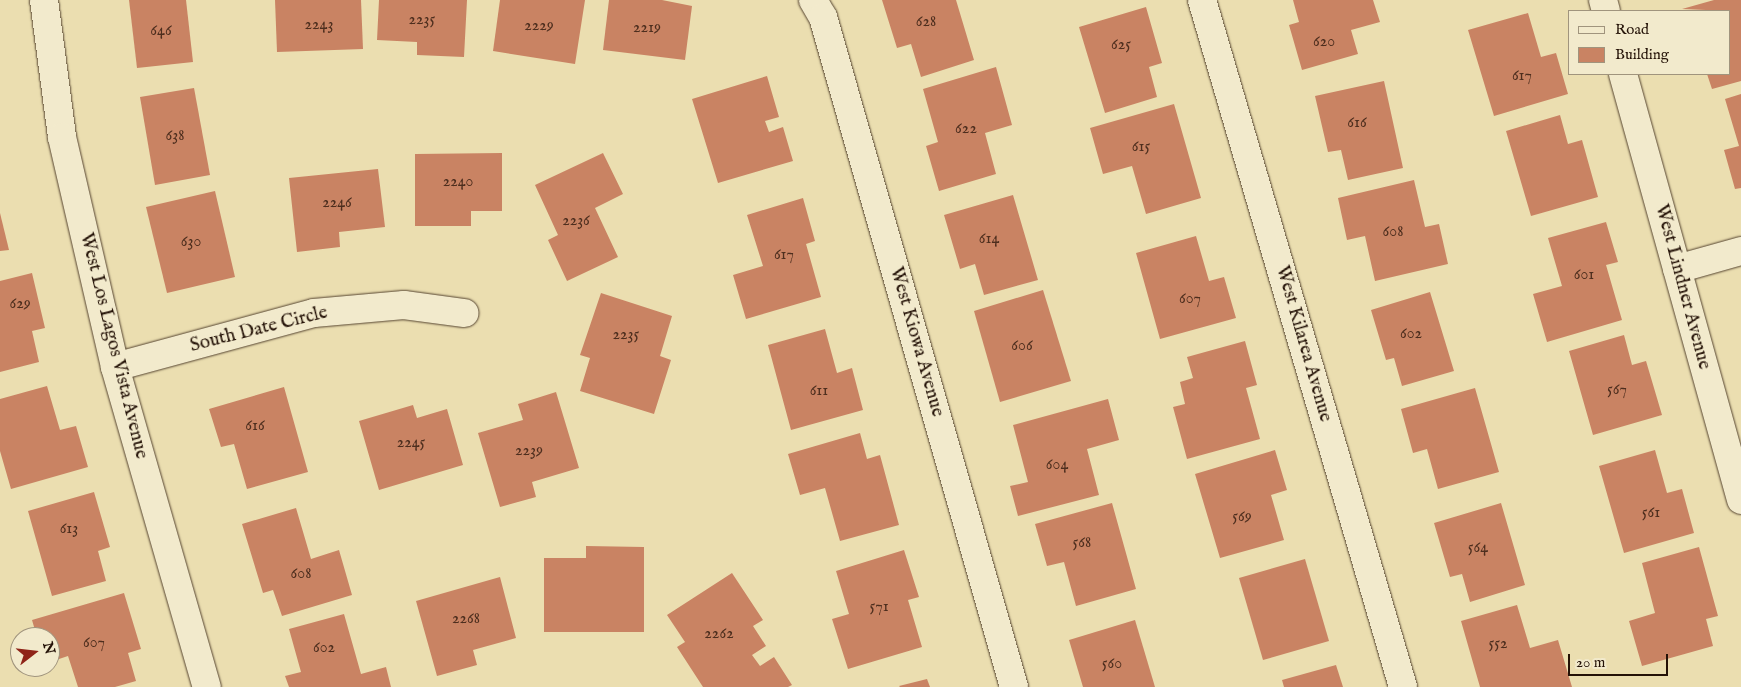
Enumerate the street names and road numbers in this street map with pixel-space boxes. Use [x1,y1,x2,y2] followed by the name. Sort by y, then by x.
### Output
[1649,202,1715,372] street label: West Lindner Avenue
[74,231,152,461] street label: West Los Lagos Vista Avenue
[1270,263,1336,425] street label: West Kilarea Avenue
[884,264,948,420] street label: West Kiowa Avenue
[188,302,330,358] street label: South Date Circle

